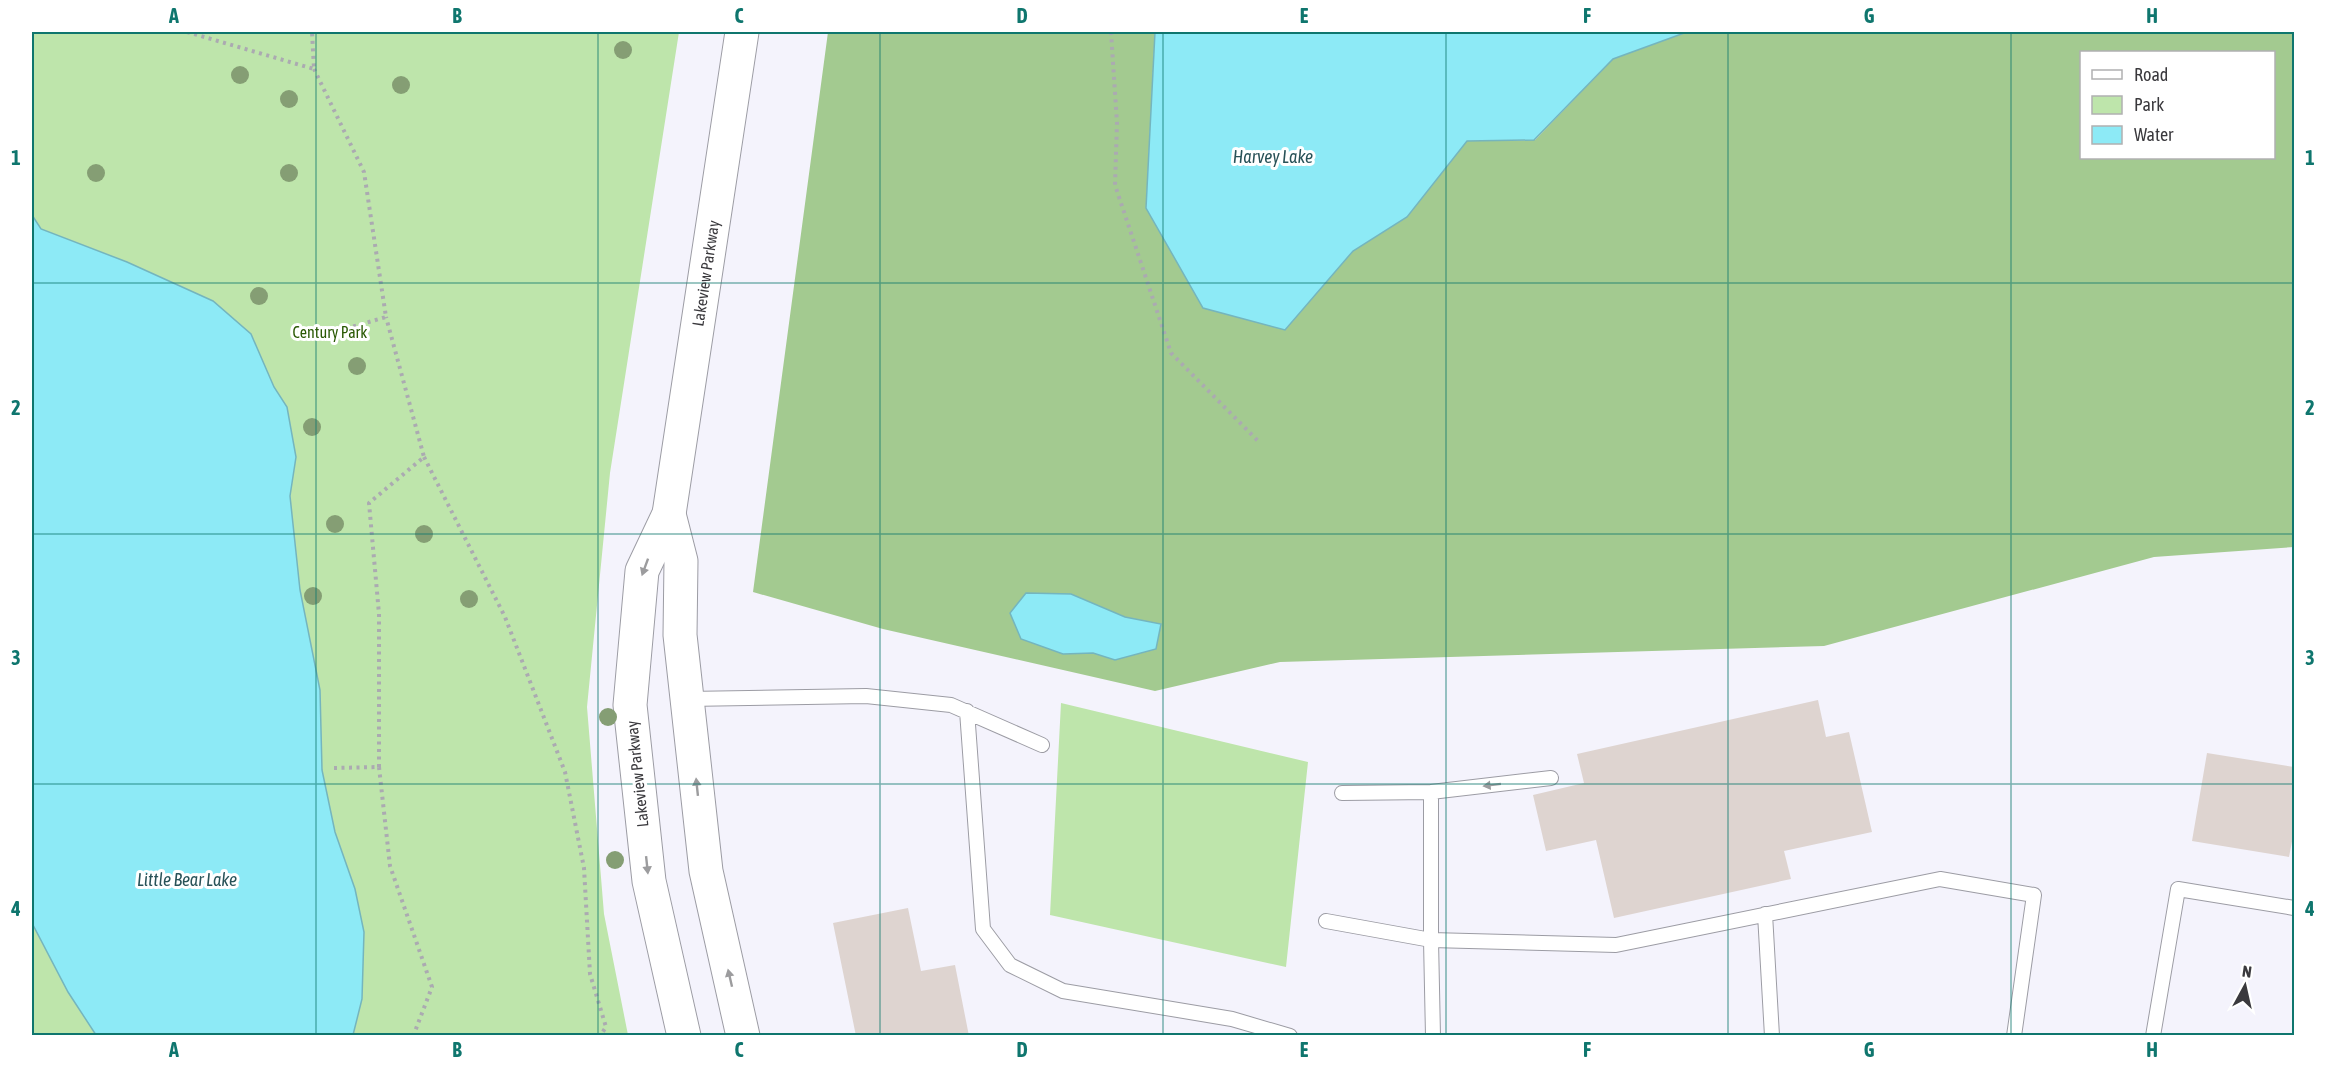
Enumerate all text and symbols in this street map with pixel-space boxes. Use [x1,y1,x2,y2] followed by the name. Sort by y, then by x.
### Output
[168,4,179,27] text: A
[452,4,462,27] text: B
[735,4,744,27] text: C
[1016,4,1028,27] text: D
[1300,4,1309,27] text: E
[1583,4,1591,27] text: F
[1864,4,1875,27] text: G
[2146,4,2158,27] text: H
[2080,51,2275,159] legend
[2134,64,2168,85] text: Road
[2134,94,2164,115] text: Park
[2134,124,2174,145] text: Water
[11,146,21,169] text: 1
[1233,146,1313,167] water label: Harvey Lake
[2305,146,2315,169] text: 1
[689,219,723,327] street label: Lakeview Parkway
[293,323,367,342] park label: Century Park
[11,396,21,419] text: 2
[2305,396,2315,419] text: 2
[640,559,650,577] one-way arrow
[11,646,21,669] text: 3
[2305,646,2315,669] text: 3
[622,719,653,828] street label: Lakeview Parkway
[692,777,701,796] one-way arrow
[1483,780,1502,790] one-way arrow
[642,856,652,875] one-way arrow
[137,869,237,890] water label: Little Bear Lake
[10,897,21,920] text: 4
[2304,897,2315,920] text: 4
[2215,956,2275,1016] north arrow
[2241,962,2253,981] text: N
[725,969,734,988] one-way arrow
[168,1038,179,1061] text: A
[452,1038,462,1061] text: B
[735,1038,744,1061] text: C
[1016,1038,1028,1061] text: D
[1300,1038,1309,1061] text: E
[1583,1038,1591,1061] text: F
[1864,1038,1875,1061] text: G
[2146,1038,2158,1061] text: H

